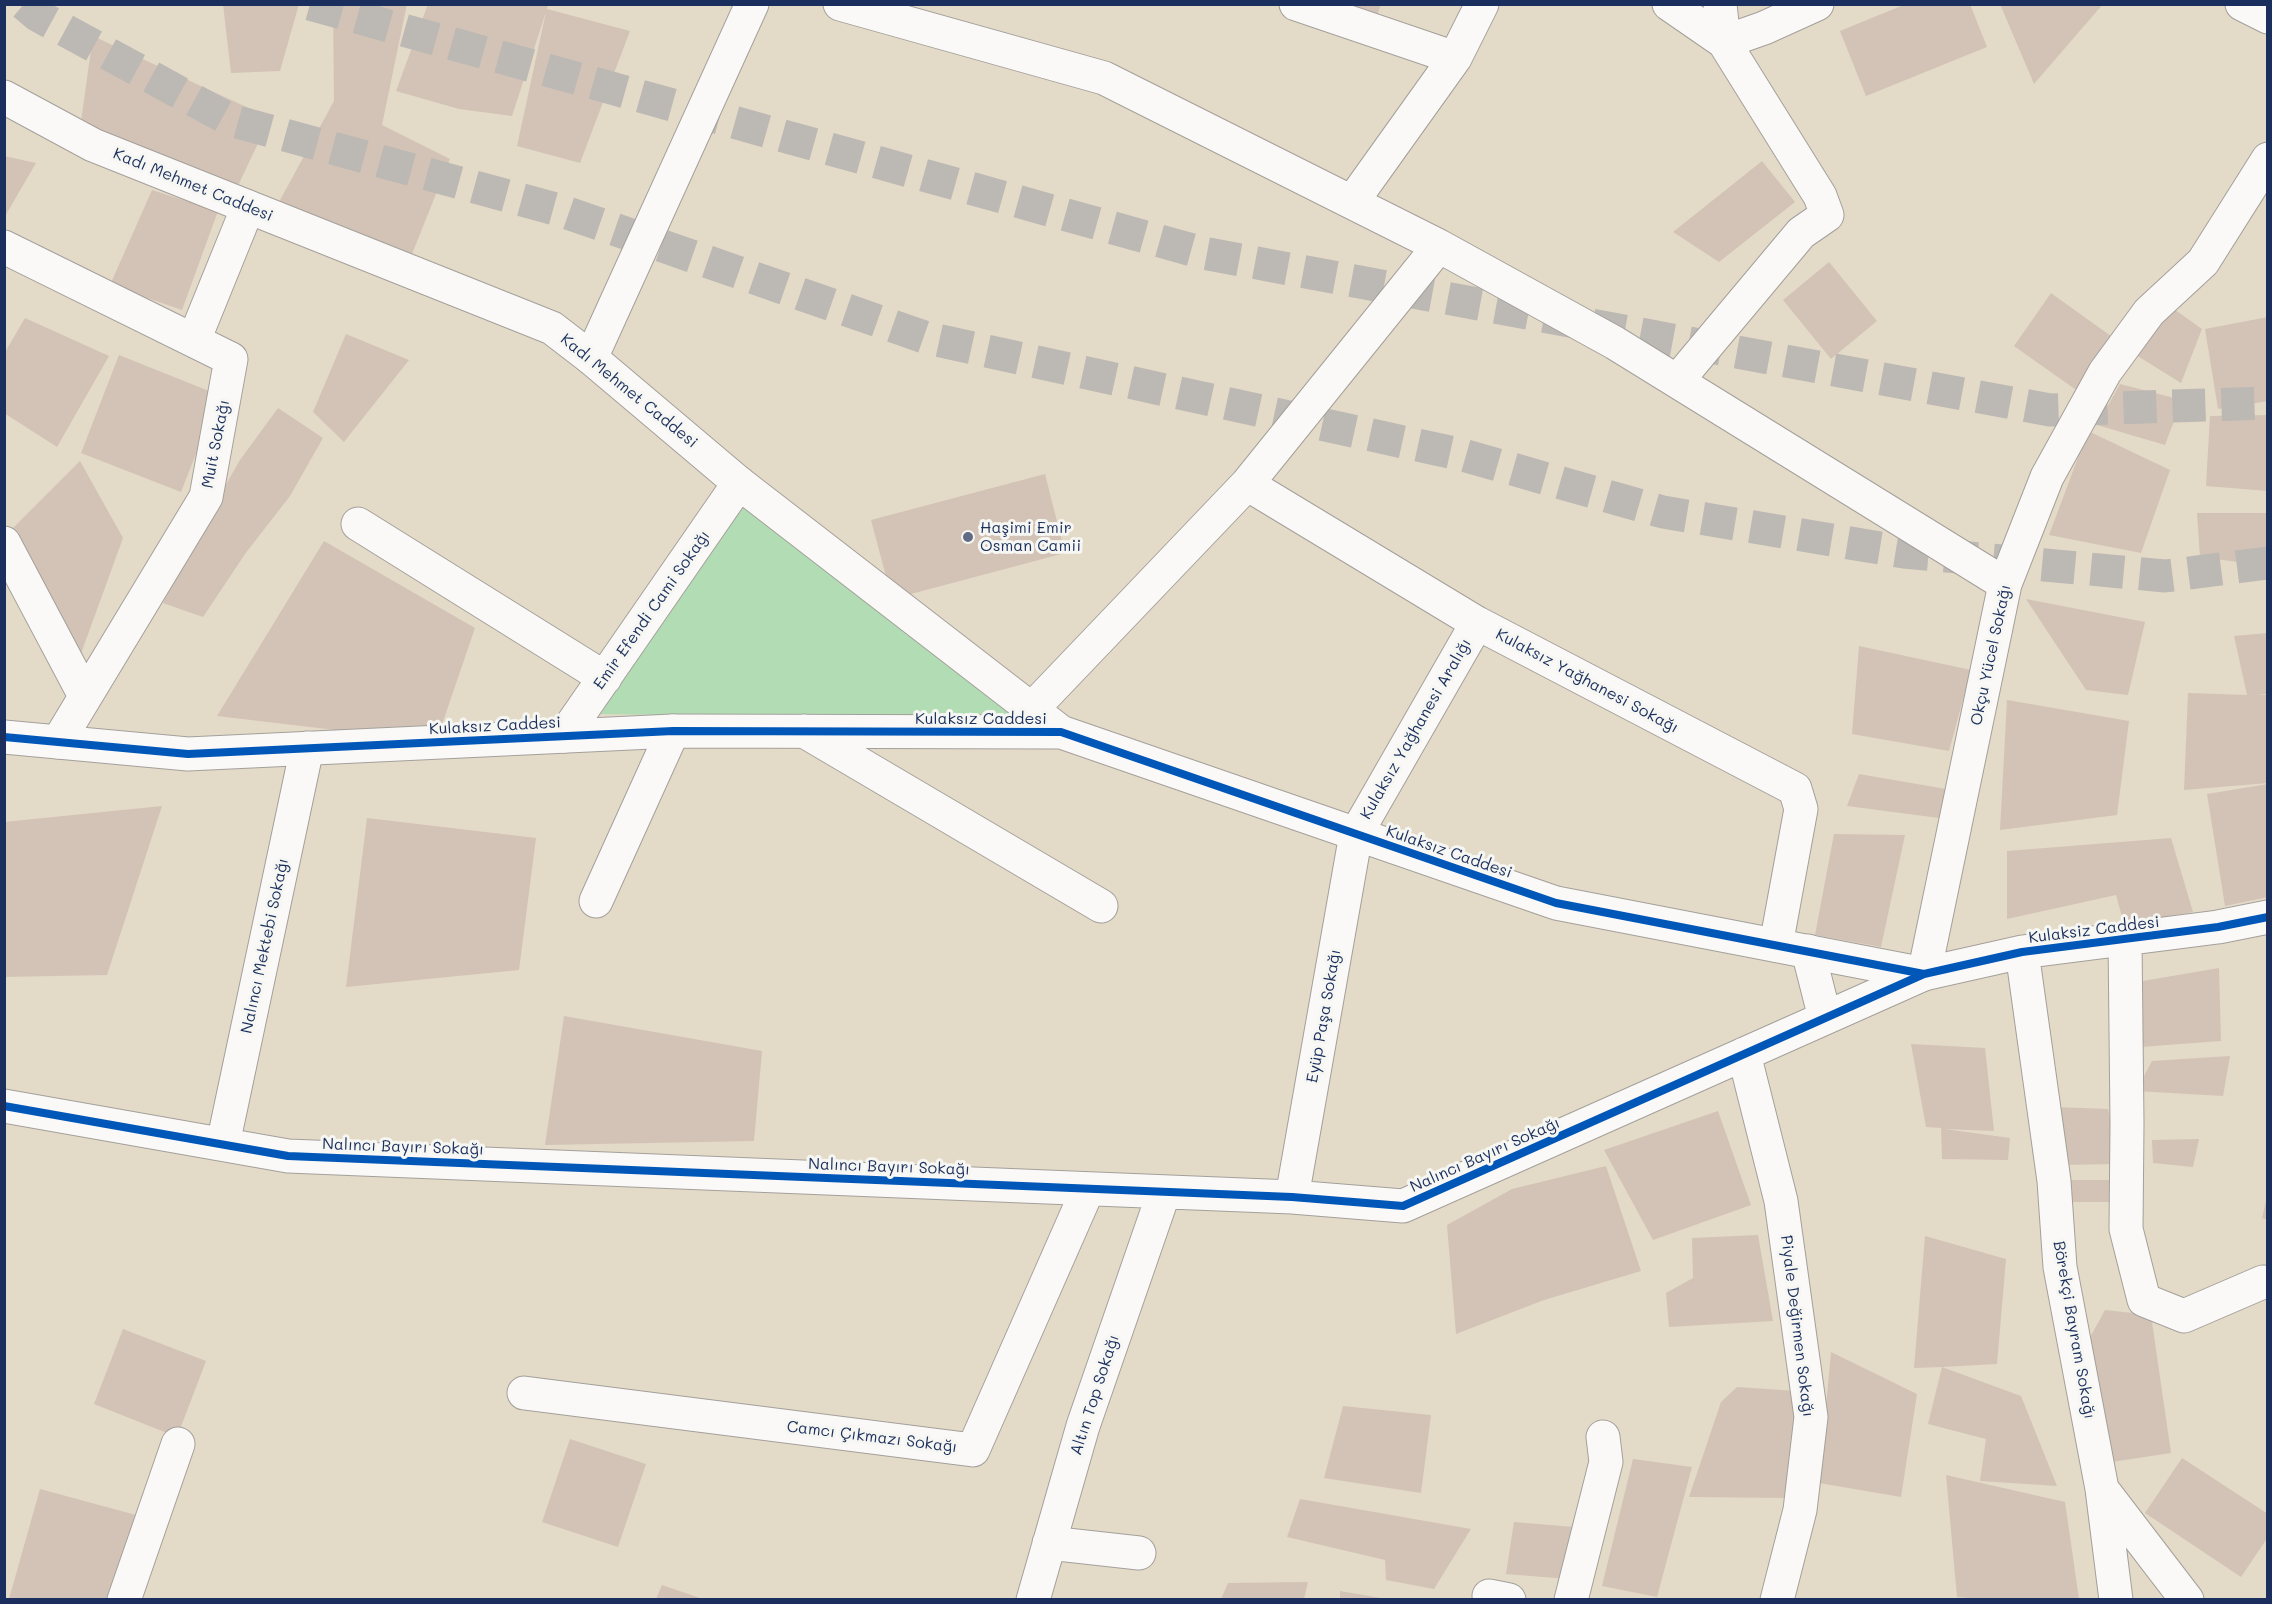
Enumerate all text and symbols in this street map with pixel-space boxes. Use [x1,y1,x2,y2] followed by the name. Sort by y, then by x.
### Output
[110,144,276,226] street label: Kadı Mehmet Caddesi
[557,330,701,452] street label: Kadı Mehmet Caddesi
[198,398,234,490] street label: Muit Sokağı
[980,518,1081,556] place label: Haşimi Emir Osman Camii
[590,527,714,693] street label: Emir Efendi Cami Sokağı
[961,530,975,544] marker: Haşimi Emir Osman Camii
[1967,583,2015,727] street label: Okçu Yücel Sokağı
[1492,625,1682,737] street label: Kulaksız Yağhanesi Sokağı
[1356,635,1476,823] street label: Kulaksız Yağhanesi Aralığı
[915,709,1047,729] street label: Kulaksız Caddesi
[429,713,561,739] street label: Kulaksız Caddesi
[1383,821,1515,883] street label: Kulaksız Caddesi
[237,857,293,1035] street label: Nalıncı Mektebi Sokağı
[2027,912,2161,948] street label: Kulaksiz Caddesi
[1303,948,1345,1084] street label: Eyüp Paşa Sokağı
[1407,1113,1563,1197] street label: Nalıncı Bayırı Sokağı
[322,1135,484,1159] street label: Nalıncı Bayırı Sokağı
[808,1155,970,1179] street label: Nalıncı Bayırı Sokağı
[1776,1234,1818,1418] street label: Piyale Değirmen Sokağı
[2049,1239,2099,1421] street label: Börekçi Bayram Sokağı
[1066,1332,1124,1458] street label: Altın Top Sokağı
[786,1417,958,1457] street label: Camcı Çıkmazı Sokağı

